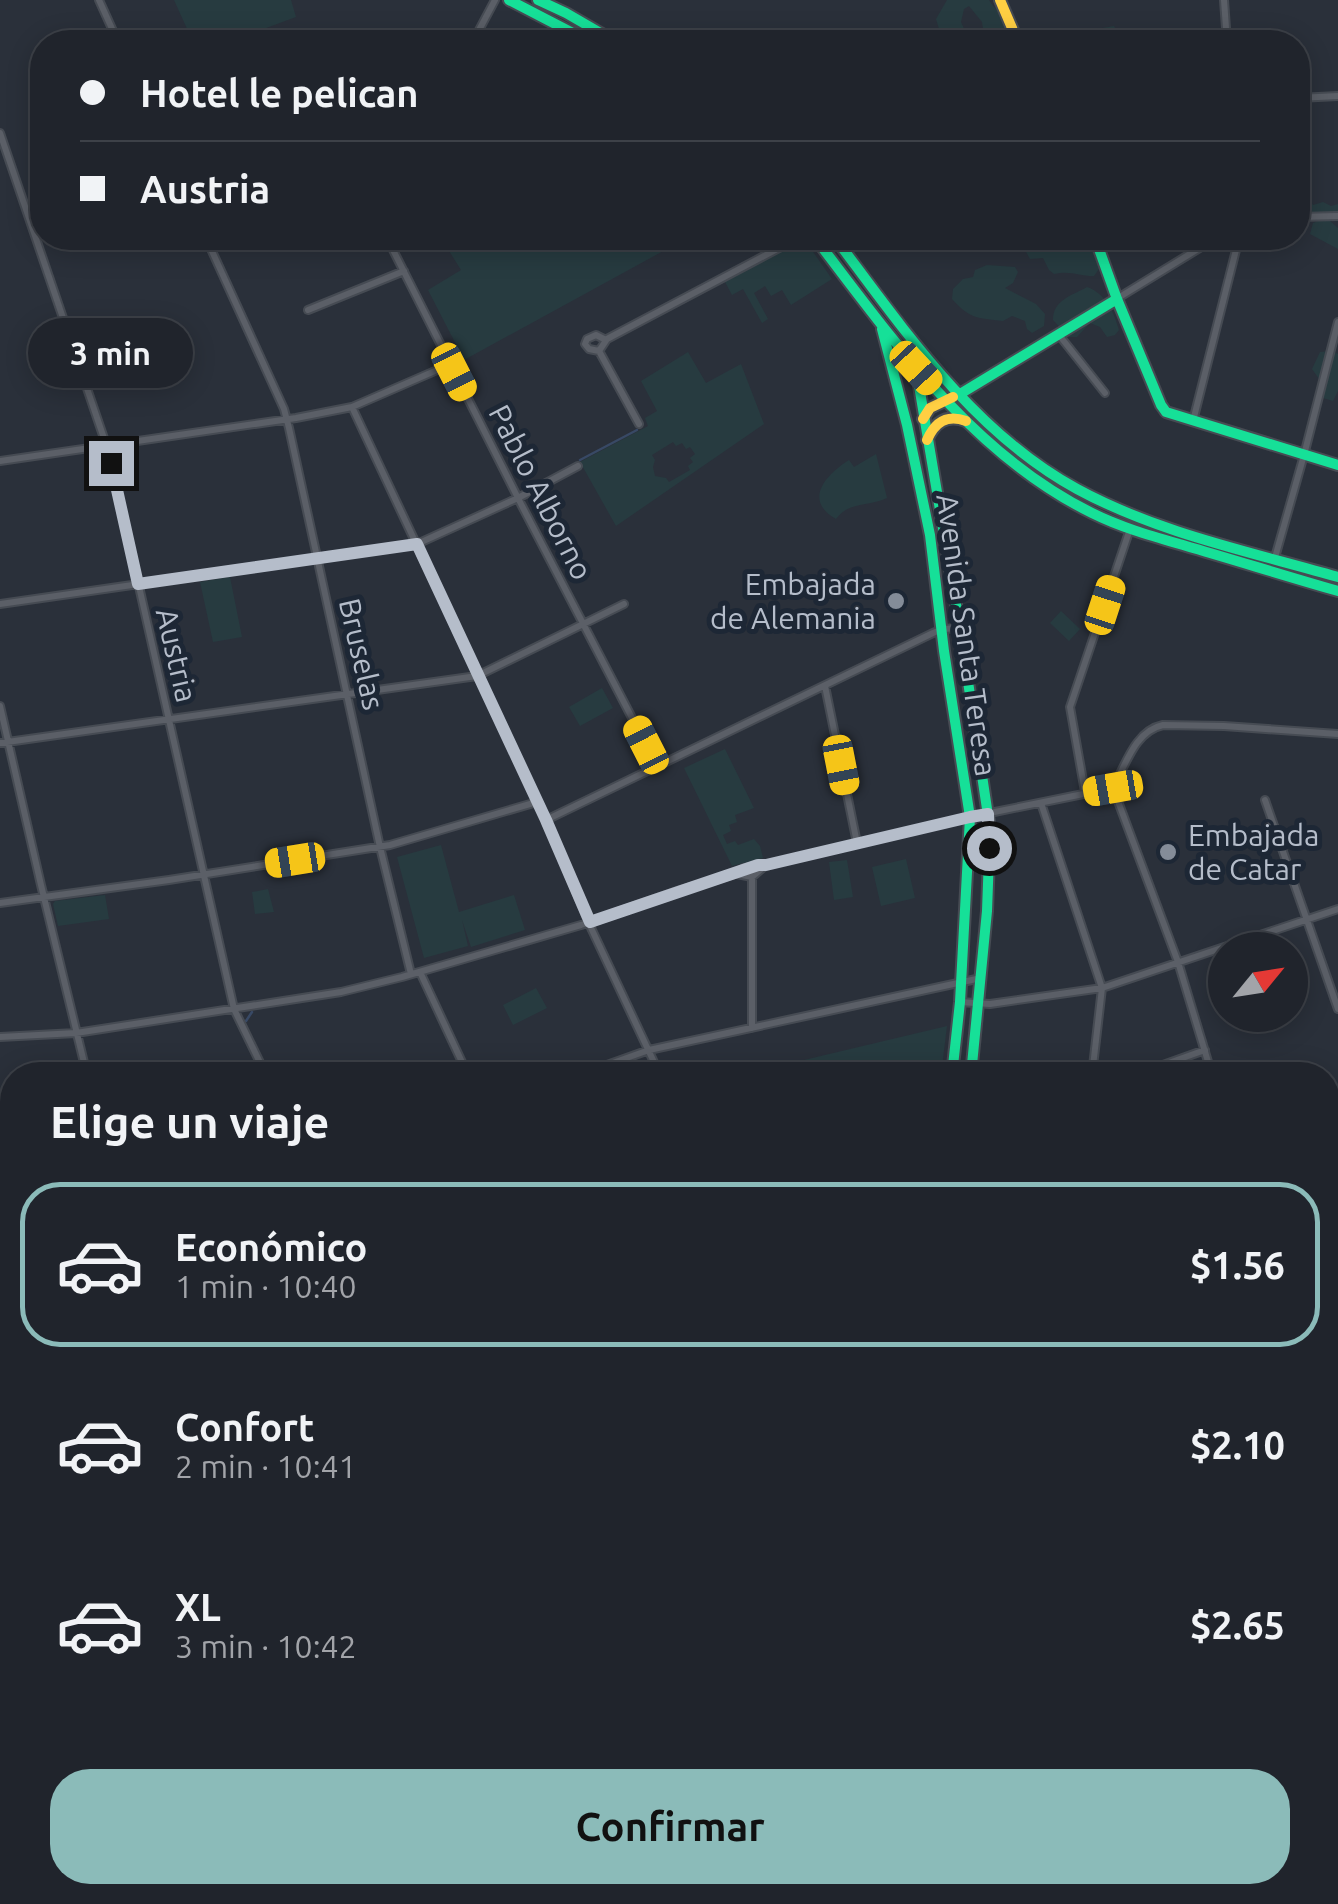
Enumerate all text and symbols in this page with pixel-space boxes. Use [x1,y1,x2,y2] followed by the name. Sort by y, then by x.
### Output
[140,72,419,114] text: Hotel le pelican
[140,168,270,210] text: Austria
[28,318,194,388] callout: 3 min
[70,335,151,371] text: 3 min
[885,336,947,400] car
[427,338,481,406] car
[482,399,600,585] street label: Pablo Alborno
[89,441,134,486] route end
[930,492,1004,778] street label: Avenida Santa Teresa
[710,567,876,635] place label: Embajada de Alemania
[1081,572,1129,638] car
[885,590,907,612] marker: Embajada de Alemania
[333,595,391,713] street label: Bruselas
[150,605,204,705] street label: Austria
[619,711,673,779] car
[821,733,861,797] car
[1081,768,1145,808] car
[1188,818,1319,886] place label: Embajada de Catar
[967,826,1012,871] route start
[263,840,327,880] car
[1157,841,1179,863] marker: Embajada de Catar
[1208,932,1308,1032] north arrow
[1208,932,1308,1032] map controls
[50,1096,330,1147] text: Elige un viaje
[55,1220,145,1310] icon: car
[175,1226,367,1268] text: Económico
[1190,1244,1285,1286] text: $1.56
[175,1268,357,1304] text: 1 min · 10:40
[55,1400,145,1490] icon: car
[175,1406,314,1448] text: Confort
[1190,1424,1285,1466] text: $2.10
[175,1448,357,1484] text: 2 min · 10:41
[55,1580,145,1670] icon: car
[175,1586,221,1628] text: XL
[1190,1604,1285,1646] text: $2.65
[175,1628,357,1664] text: 3 min · 10:42
[50,1769,1290,1884] button: Confirmar

